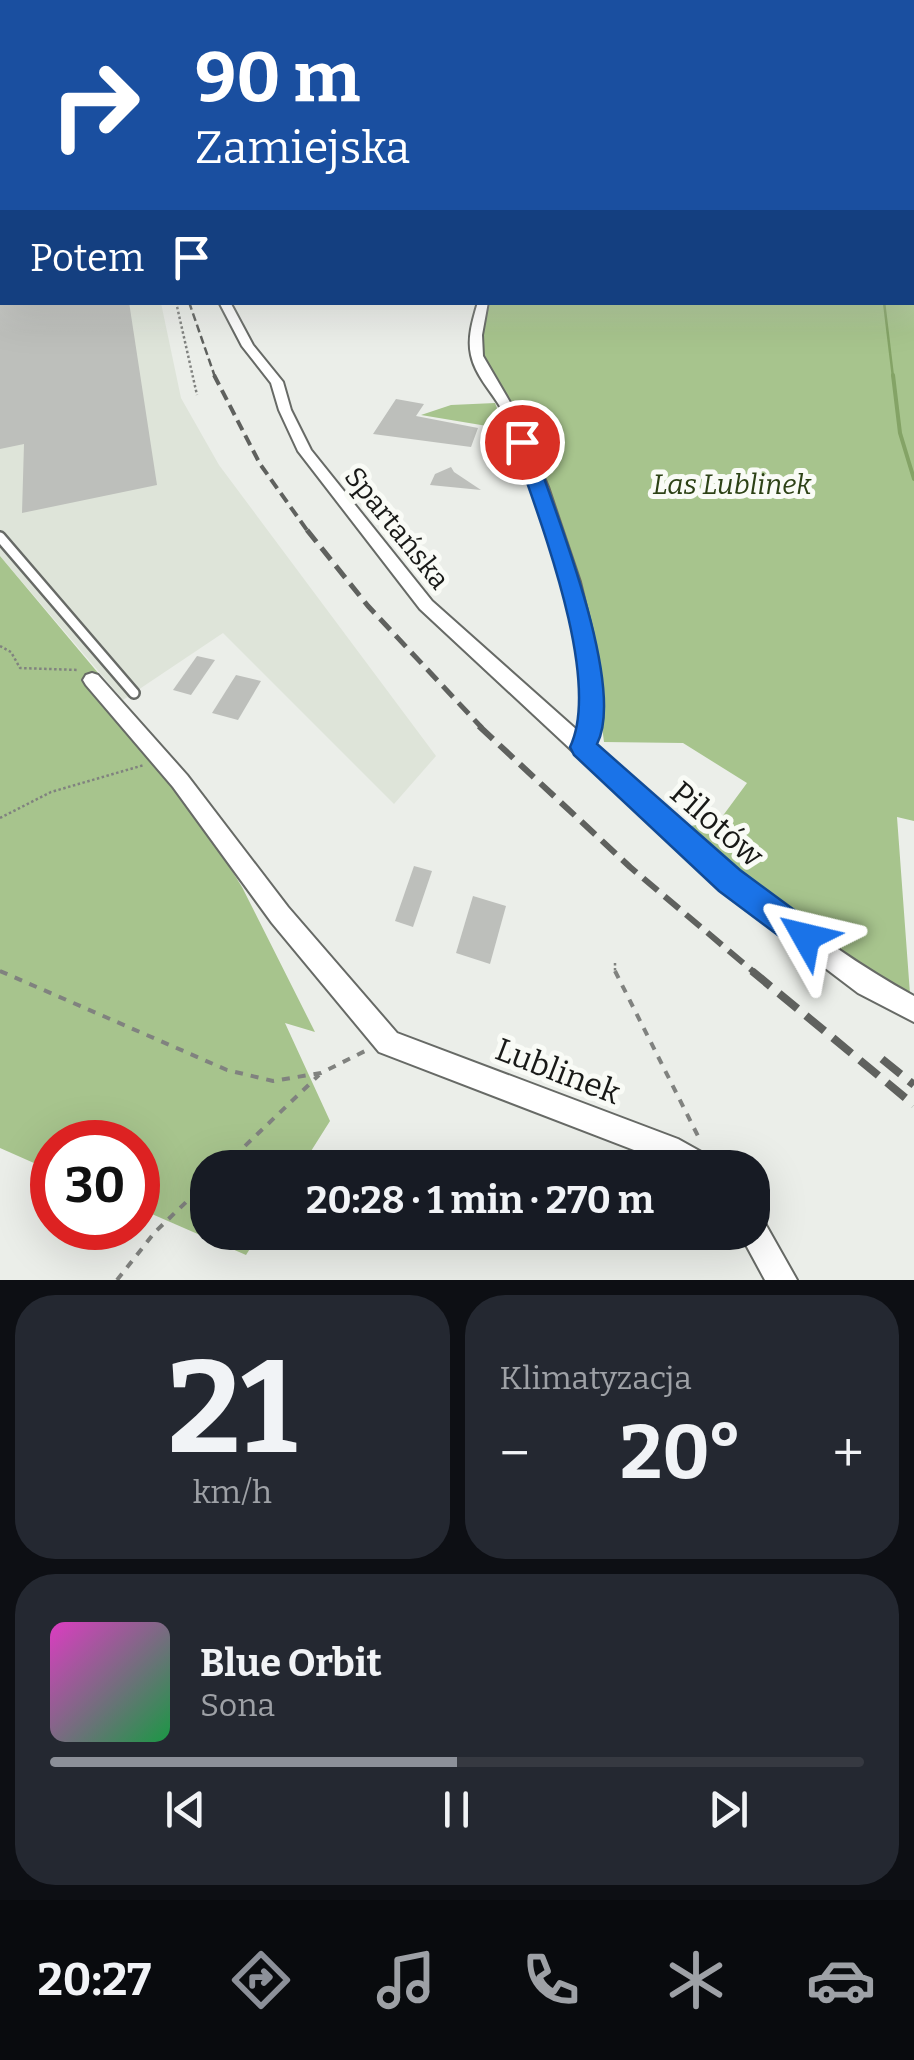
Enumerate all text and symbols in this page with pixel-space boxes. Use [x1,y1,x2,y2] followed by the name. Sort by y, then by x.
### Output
[195,36,360,120] text: 90 m
[30,40,160,170] icon: right
[195,121,410,175] text: Zamiejska
[164,230,219,285] icon: arrive
[30,235,144,281] text: Potem
[480,400,565,485] pin
[495,415,550,470] icon: arrive
[338,461,456,595] street label: Spartańska
[653,468,812,501] park label: Las Lublinek
[663,773,771,875] street label: Pilotów
[754,885,858,989] position arrow
[490,1030,626,1112] street label: Lublinek
[30,1120,160,1250] speed limit sign: 30
[306,1177,654,1223] text: 20:28 · 1 min · 270 m
[168,1330,297,1486] text: 21
[500,1359,692,1397] text: Klimatyzacja
[620,1408,742,1498] text: 20°
[500,1421,530,1487] text: −
[833,1421,864,1487] text: +
[193,1473,272,1511] text: km/h
[200,1640,382,1686] text: Blue Orbit
[200,1686,275,1724] text: Sona
[158,1782,213,1837] icon: previous
[429,1782,484,1837] icon: pause
[701,1782,756,1837] icon: next
[226,1945,296,2015] icon: directions
[371,1945,441,2015] icon: music
[516,1945,586,2015] icon: phone
[661,1945,731,2015] icon: climate
[806,1945,876,2015] icon: car
[38,1953,151,2007] text: 20:27

